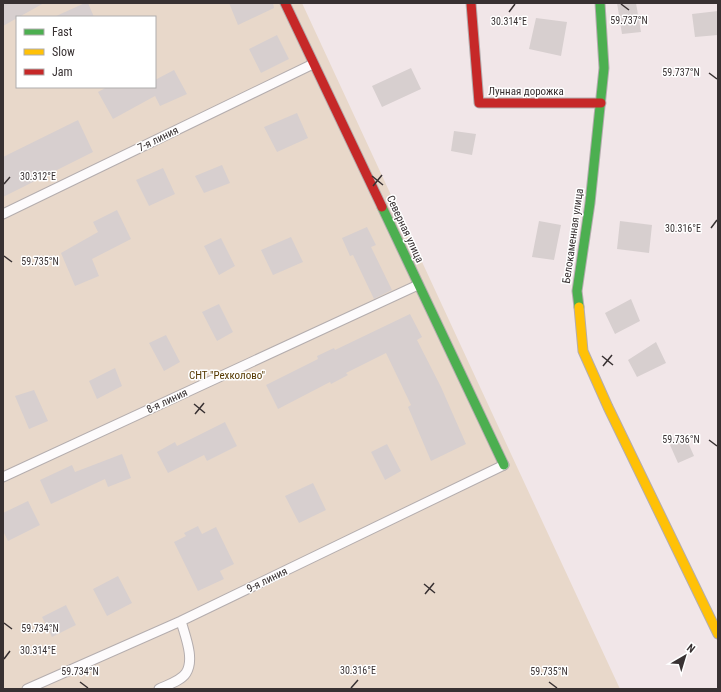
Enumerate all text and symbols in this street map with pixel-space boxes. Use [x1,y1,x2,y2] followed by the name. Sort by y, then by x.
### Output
[610,15,648,26] text: 59.737°N
[16,16,156,88] legend
[491,16,527,27] text: 30.314°E
[52,25,73,39] text: Fast
[52,45,75,59] text: Slow
[52,65,73,79] text: Jam
[662,67,700,78] text: 59.737°N
[488,85,564,98] street label: Лунная дорожка
[136,124,180,154] street label: 7-я линия
[20,171,56,182] text: 30.312°E
[560,188,586,284] street label: Белокаменная улица
[384,193,426,265] street label: Северная улица
[665,223,701,234] text: 30.316°E
[21,256,59,267] text: 59.735°N
[189,369,265,382] park label: СНТ "Рехколово"
[144,386,190,416] street label: 8-я линия
[662,434,700,445] text: 59.736°N
[245,565,289,595] street label: 9-я линия
[21,623,59,634] text: 59.734°N
[665,636,705,676] north arrow
[684,641,698,656] text: N
[20,645,56,656] text: 30.314°E
[340,665,376,676] text: 30.316°E
[61,666,99,677] text: 59.734°N
[530,666,568,677] text: 59.735°N

